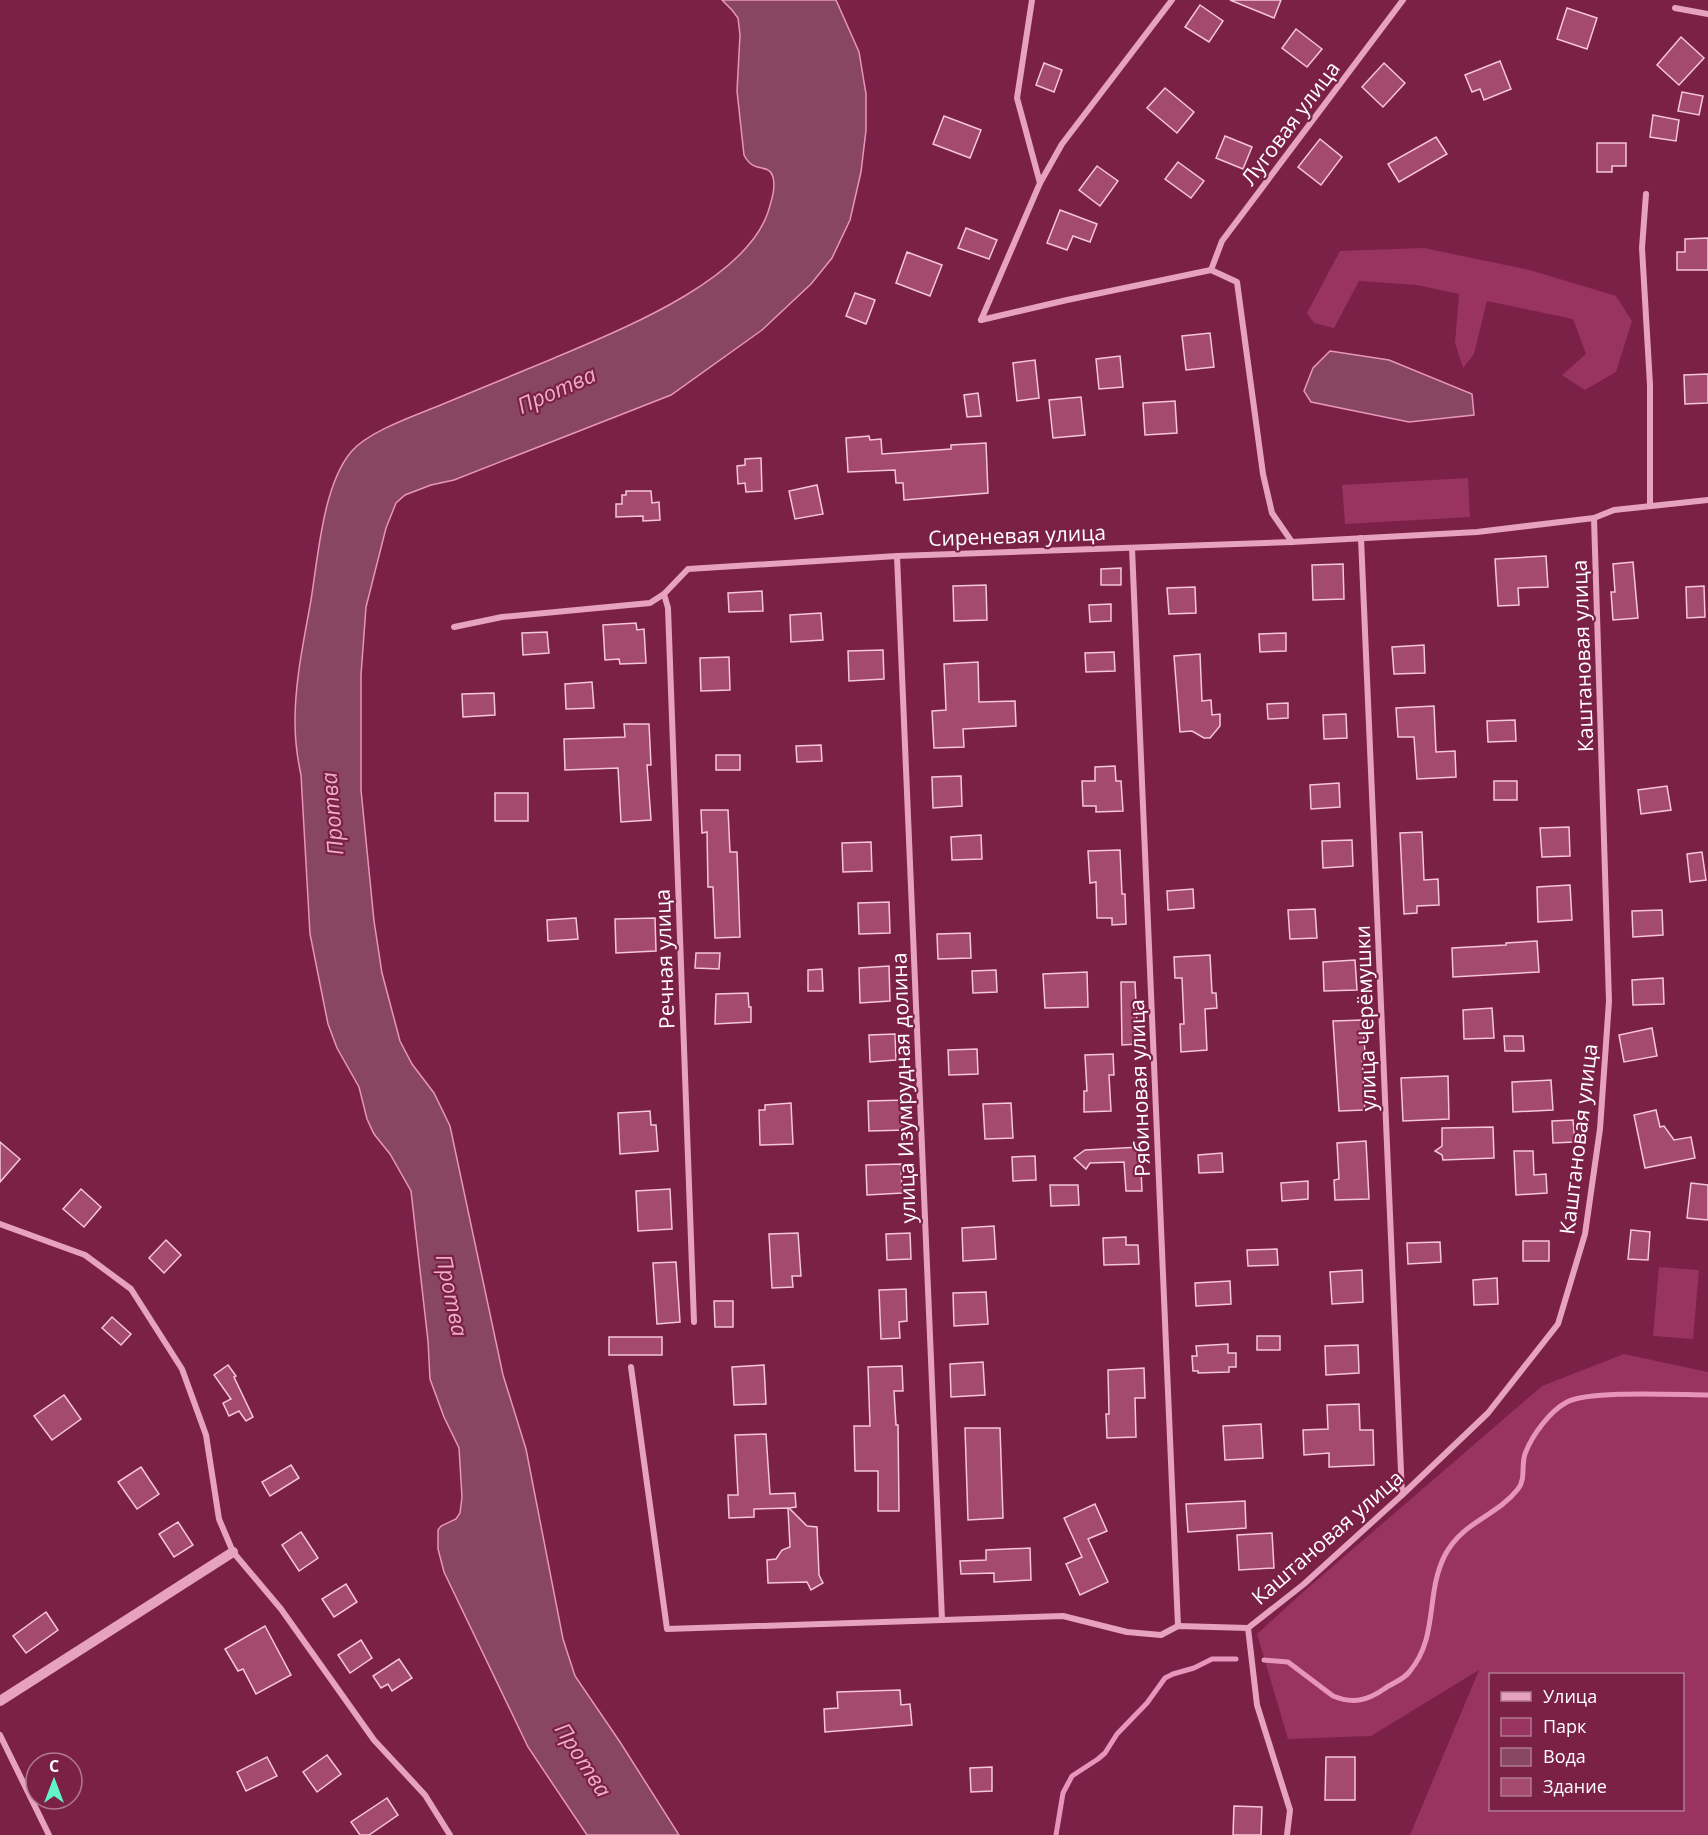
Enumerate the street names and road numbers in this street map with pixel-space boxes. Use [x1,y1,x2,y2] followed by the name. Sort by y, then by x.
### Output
[1234,55,1346,191] street label: Луговая улица
[928,518,1106,552] street label: Сиреневая улица
[1565,559,1599,753] street label: Каштановая улица
[648,889,680,1029] street label: Речная улица
[1348,925,1382,1111] street label: улица Черёмушки
[884,952,922,1224] street label: улица Изумрудная долина
[1122,999,1156,1177] street label: Рябиновая улица
[1552,1042,1604,1236] street label: Каштановая улица
[1245,1463,1409,1611] street label: Каштановая улица

